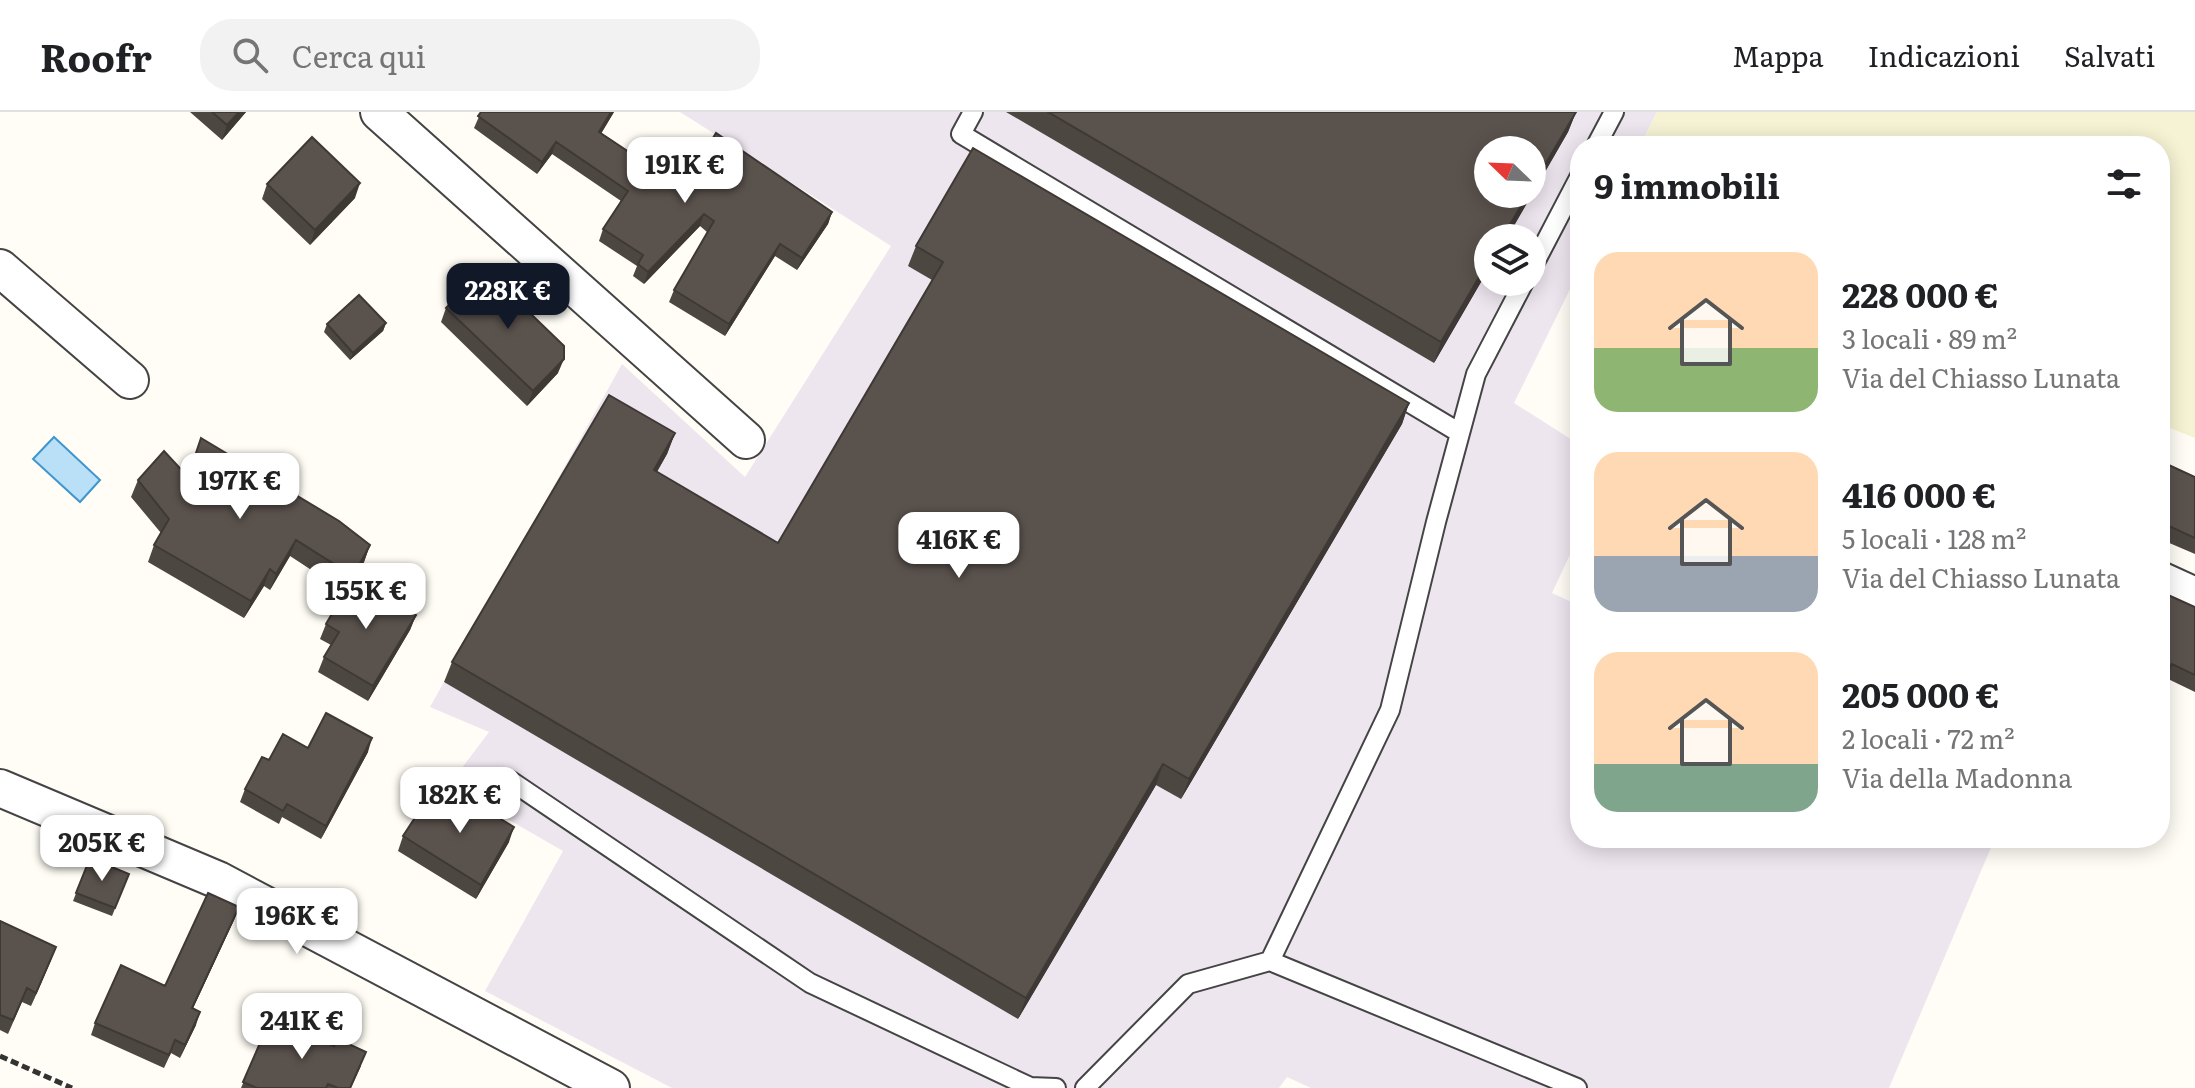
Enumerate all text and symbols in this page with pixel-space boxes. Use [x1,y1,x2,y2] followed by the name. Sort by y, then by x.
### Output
[200,19,760,91] search box
[40,27,152,84] text: Roofr
[228,33,272,77] icon: search
[292,33,426,77] text: Cerca qui
[1732,34,1824,76] text: Mappa
[1868,34,2020,76] text: Indicazioni
[2064,34,2155,76] text: Salvati
[1474,136,1546,208] north arrow
[1474,136,1546,296] map controls
[620,137,750,205] pin: 191K €
[645,143,725,182] text: 191K €
[1594,159,1780,209] text: 9 immobili
[2102,162,2146,206] icon: filters
[1474,224,1546,296] button: layers
[443,263,573,331] pin: 228K €
[1842,268,1999,318] text: 228 000 €
[465,269,551,308] text: 228K €
[1658,284,1754,380] icon: home
[1842,318,2017,357] text: 3 locali · 89 m²
[1842,357,2120,396] text: Via del Chiasso Lunata
[175,453,305,521] pin: 197K €
[198,459,282,498] text: 197K €
[1842,468,1997,518] text: 416 000 €
[1658,484,1754,580] icon: home
[894,512,1024,580] pin: 416K €
[916,518,1002,557] text: 416K €
[1842,518,2026,557] text: 5 locali · 128 m²
[1842,557,2120,596] text: Via del Chiasso Lunata
[301,563,431,631] pin: 155K €
[325,569,407,608] text: 155K €
[1842,668,2000,718] text: 205 000 €
[1658,684,1754,780] icon: home
[1842,718,2015,757] text: 2 locali · 72 m²
[1842,757,2072,796] text: Via della Madonna
[395,767,525,835] pin: 182K €
[418,773,502,812] text: 182K €
[37,815,167,883] pin: 205K €
[58,821,146,860] text: 205K €
[232,888,362,956] pin: 196K €
[255,894,339,933] text: 196K €
[237,993,367,1061] pin: 241K €
[260,999,344,1038] text: 241K €

